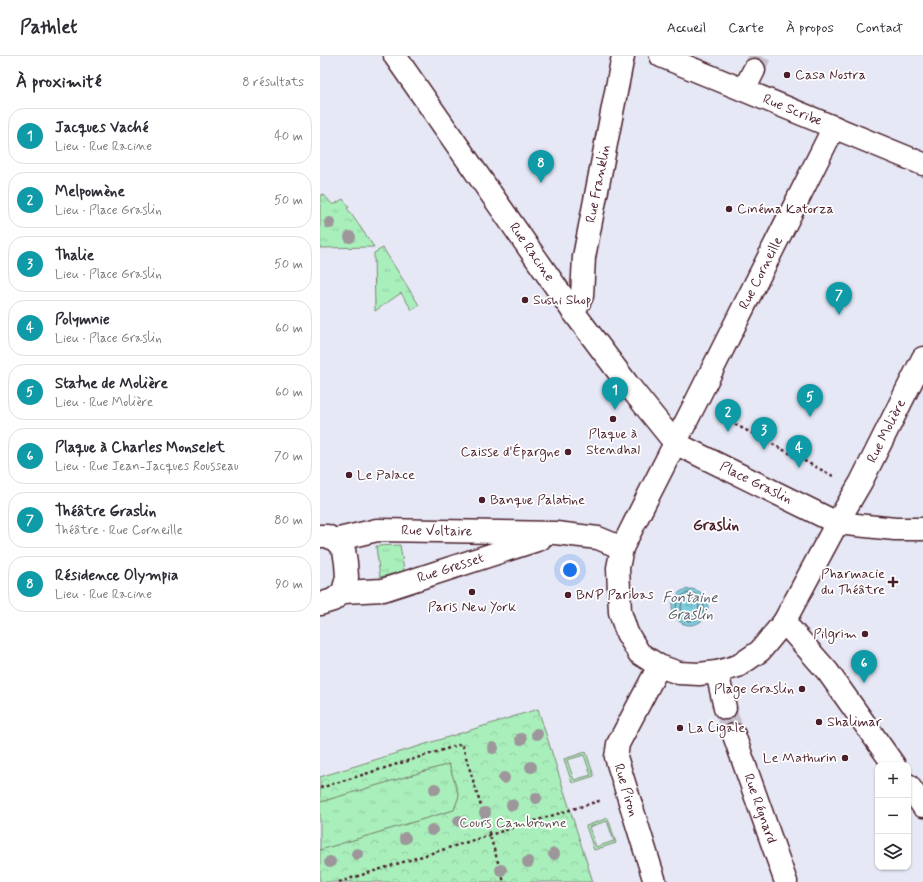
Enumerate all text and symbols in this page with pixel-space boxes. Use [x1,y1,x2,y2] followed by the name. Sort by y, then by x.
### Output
[20,15,77,40] text: Pathlet
[667,19,706,37] text: Accueil
[728,19,764,37] text: Carte
[786,19,834,37] text: À propos
[856,19,903,37] text: Contact
[795,66,866,84] place label: Casa Nostra
[782,70,792,80] marker: Casa Nostra
[16,71,101,93] text: À proximité
[242,74,304,91] text: 8 résultats
[760,90,825,130] street label: Rue Scribe
[55,118,148,138] text: Jacques Vaché
[27,128,33,145] text: 1
[274,128,303,145] text: 40 m
[55,138,152,155] text: Lieu · Rue Racine
[582,143,615,224] street label: Rue Franklin
[528,150,554,183] pin: 8
[55,182,125,202] text: Melpomène
[27,192,33,209] text: 2
[274,192,303,209] text: 50 m
[737,200,834,218] place label: Cinéma Katorza
[55,202,162,219] text: Lieu · Place Graslin
[724,204,734,214] marker: Cinéma Katorza
[505,219,559,285] street label: Rue Racine
[735,233,787,313] street label: Rue Corneille
[55,246,94,266] text: Thalie
[27,256,33,273] text: 3
[274,256,303,273] text: 50 m
[55,266,162,283] text: Lieu · Place Graslin
[826,282,852,315] pin: 7
[533,291,591,309] place label: Sushi Shop
[520,295,530,305] marker: Sushi Shop
[55,310,110,330] text: Polymnie
[26,320,34,337] text: 4
[275,320,303,337] text: 60 m
[55,330,162,347] text: Lieu · Place Graslin
[55,374,168,394] text: Statue de Molière
[602,377,628,410] pin: 1
[26,384,34,401] text: 5
[275,384,303,401] text: 60 m
[797,384,823,417] pin: 5
[55,394,153,411] text: Lieu · Rue Molière
[863,396,910,466] street label: Rue Molière
[715,399,741,432] pin: 2
[608,414,618,424] marker: Plaque à Stendhal
[751,417,777,450] pin: 3
[586,425,640,459] place label: Plaque à Stendhal
[786,435,812,468] pin: 4
[55,438,225,458] text: Plaque à Charles Monselet
[461,443,560,462] place label: Caisse d'Épargne
[563,447,573,457] marker: Caisse d'Épargne
[27,448,33,465] text: 6
[274,448,303,465] text: 70 m
[717,457,795,508] street label: Place Graslin
[55,458,239,475] text: Lieu · Rue Jean-Jacques Rousseau
[357,466,415,484] place label: Le Palace
[344,470,354,480] marker: Le Palace
[490,491,585,509] place label: Banque Palatine
[477,495,487,505] marker: Banque Palatine
[55,502,156,522] text: Théâtre Graslin
[26,512,34,529] text: 7
[274,512,303,529] text: 80 m
[693,516,739,536] district label: Graslin
[401,521,473,541] street label: Rue Voltaire
[55,522,183,539] text: Théâtre · Rue Corneille
[415,549,486,587] street label: Rue Gresset
[560,560,580,580] your location
[821,565,885,599] place label: Pharmacie du Théâtre
[55,566,178,586] text: Résidence Olympia
[26,576,34,593] text: 8
[275,576,303,593] text: 90 m
[888,577,898,587] marker: Pharmacie du Théâtre
[55,586,152,603] text: Lieu · Rue Racine
[576,586,654,604] place label: BNP Paribas
[467,587,477,597] marker: Paris New York
[662,588,718,625] water label: Fontaine Graslin
[563,590,573,600] marker: BNP Paribas
[428,598,516,616] place label: Paris New York
[813,625,857,644] place label: Pilgrim
[860,629,870,639] marker: Pilgrim
[851,650,877,683] pin: 6
[714,680,794,699] place label: Plage Graslin
[797,684,807,694] marker: Plage Graslin
[827,713,882,731] place label: Shalimar
[814,717,824,727] marker: Shalimar
[688,719,745,738] place label: La Cigale
[675,723,685,733] marker: La Cigale
[763,749,837,767] place label: Le Mathurin
[840,753,850,763] marker: Le Mathurin
[609,761,643,819] street label: Rue Piron
[875,762,911,870] map controls
[875,762,911,798] button: +
[739,771,781,846] street label: Rue Régnard
[875,798,911,834] button: −
[459,814,567,832] park label: Cours Cambronne
[875,834,911,870] button: layers

